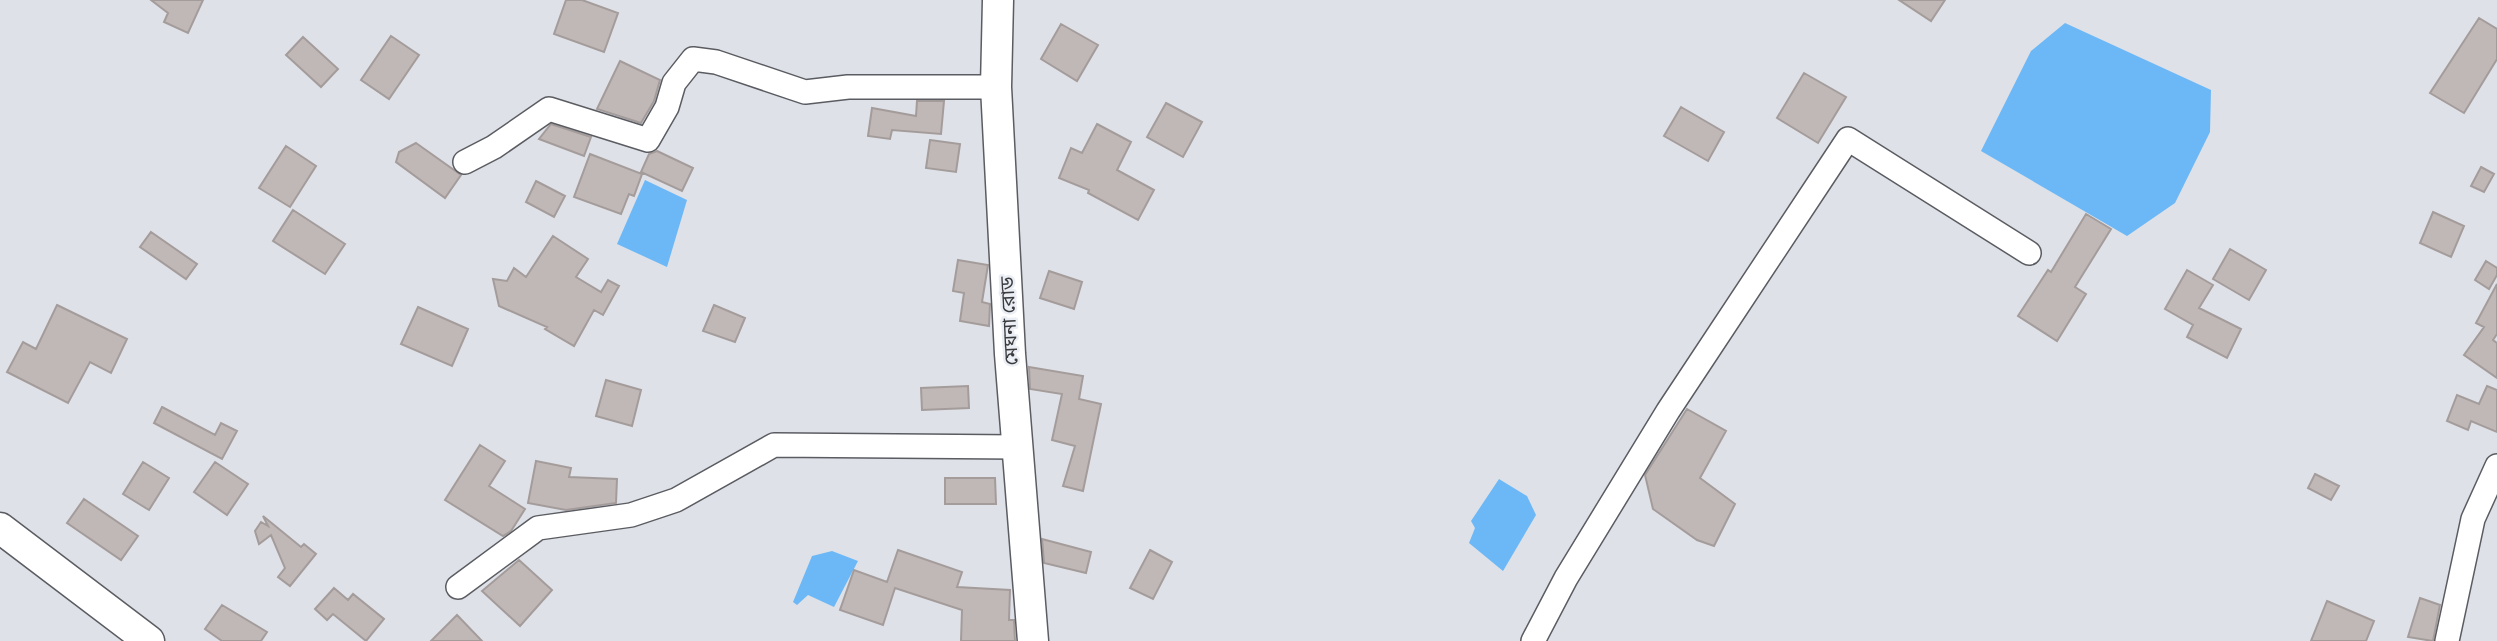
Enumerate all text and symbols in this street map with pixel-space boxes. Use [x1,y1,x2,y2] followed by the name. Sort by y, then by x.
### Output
[995,276,1023,366] street label: মেঘনা রোড

